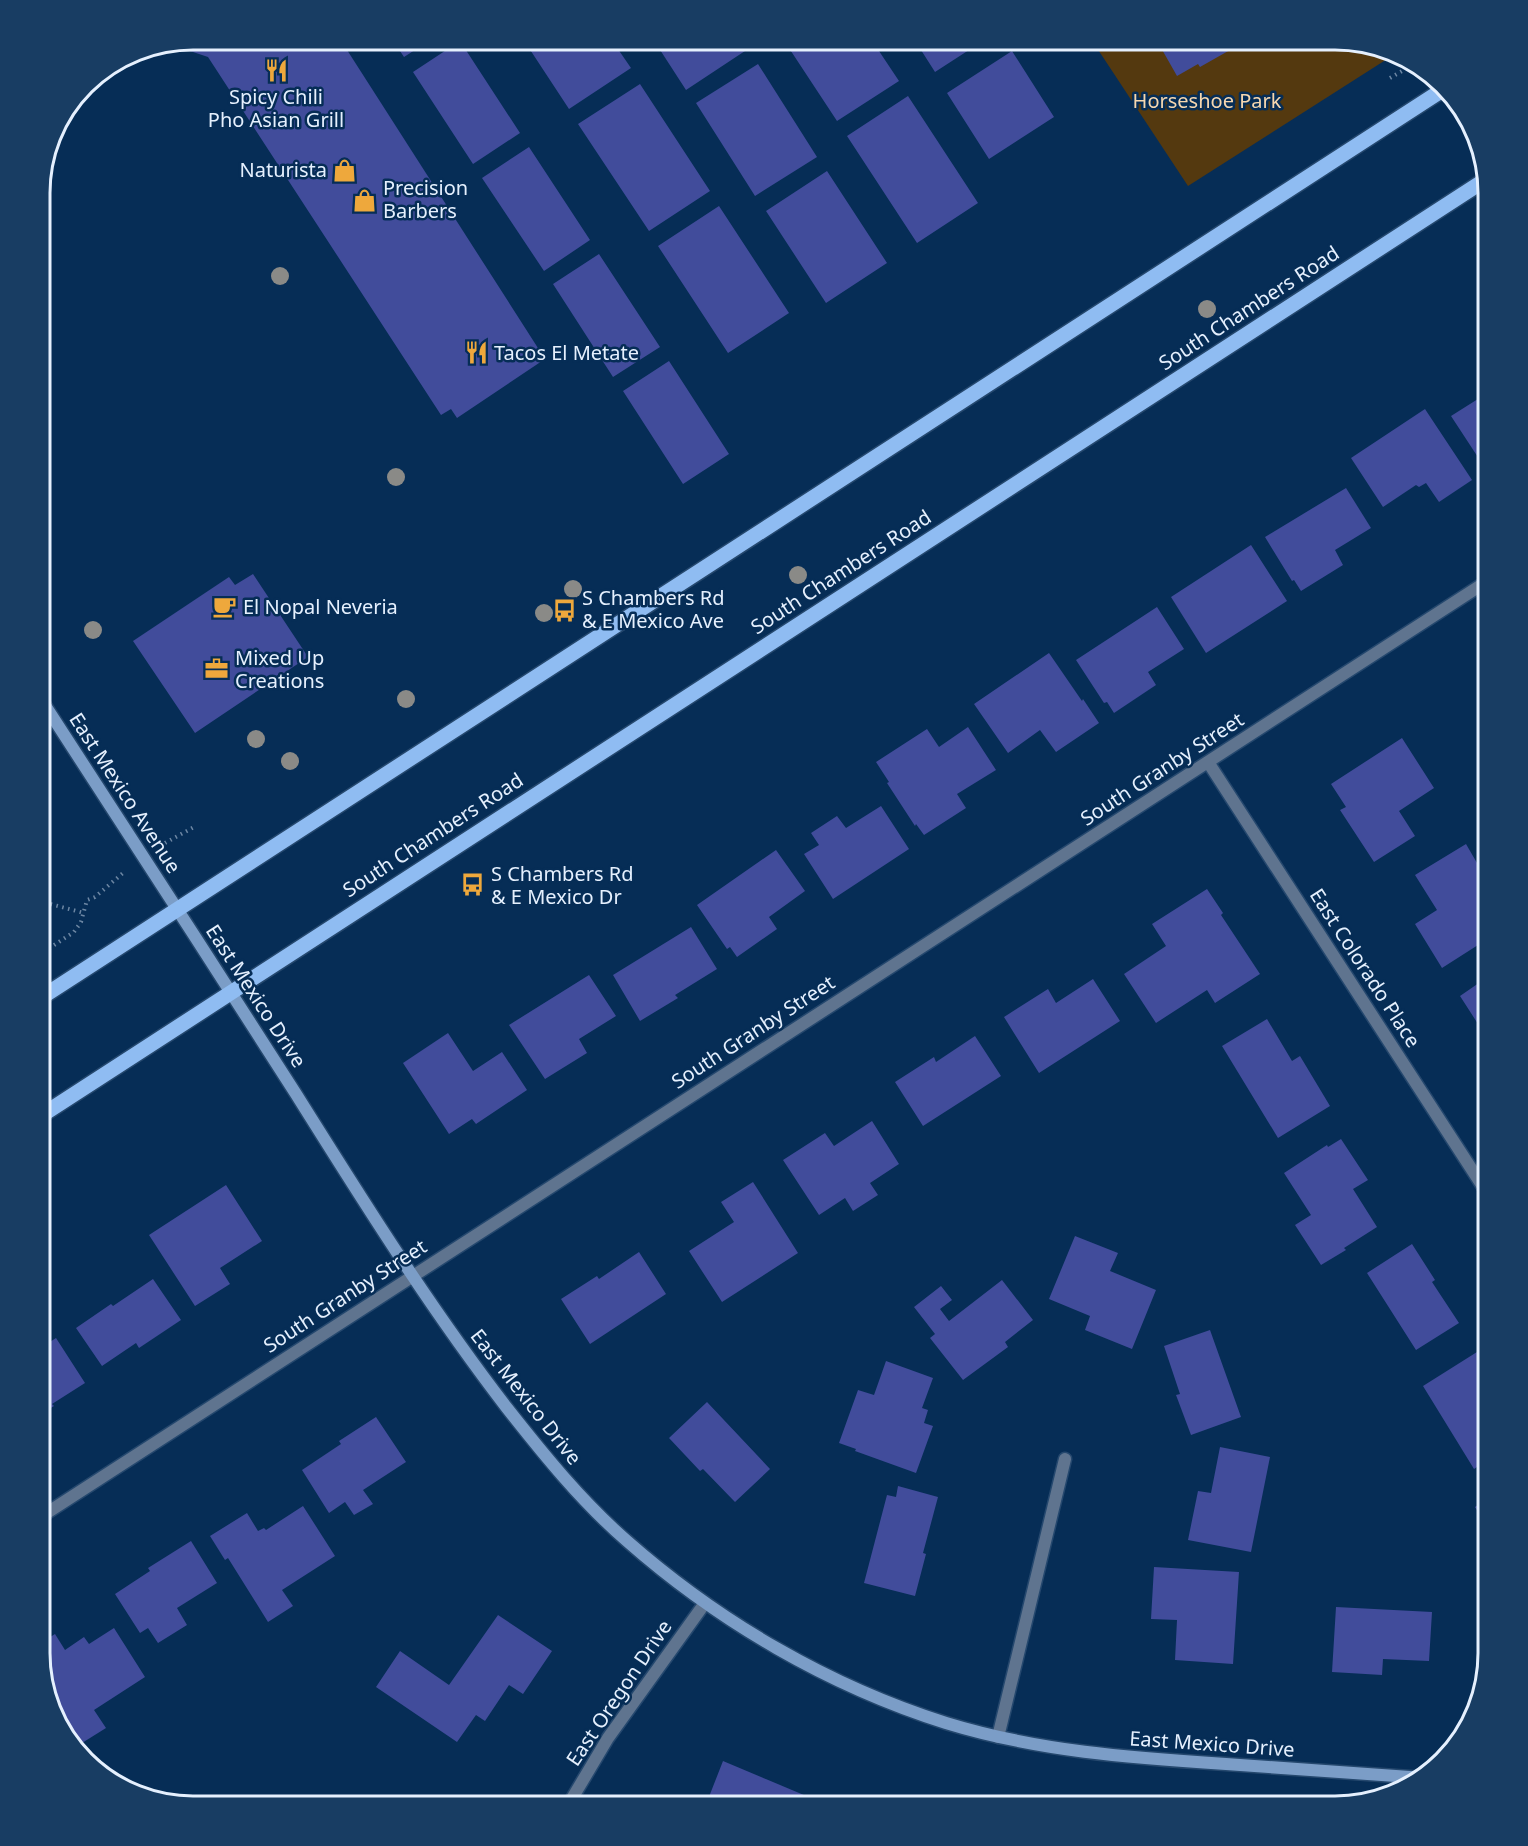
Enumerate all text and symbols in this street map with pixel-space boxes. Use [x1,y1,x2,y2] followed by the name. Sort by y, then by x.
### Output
[263,57,289,83] restaurant icon: Spicy Chili Pho Asian Grill
[208,83,344,133] place label: Spicy Chili Pho Asian Grill
[1133,87,1282,114] park label: Horseshoe Park
[240,156,327,183] place label: Naturista
[332,157,358,183] shop icon: Naturista
[383,174,468,224] place label: Precision Barbers
[352,187,378,213] shop icon: Precision Barbers
[1153,239,1344,376] street label: South Chambers Road
[494,339,639,366] place label: Tacos El Metate
[463,340,489,366] restaurant icon: Tacos El Metate
[745,503,936,640] street label: South Chambers Road
[582,584,724,634] place label: S Chambers Rd & E Mexico Ave
[243,593,398,620] place label: El Nopal Neveria
[212,594,238,620] cafe icon: El Nopal Neveria
[551,597,577,623] bus stop icon: S Chambers Rd & E Mexico Ave
[235,644,324,694] place label: Mixed Up Creations
[204,656,230,682] office icon: Mixed Up Creations
[1075,706,1248,831] street label: South Granby Street
[63,707,187,878] street label: East Mexico Avenue
[337,766,528,903] street label: South Chambers Road
[491,860,633,910] place label: S Chambers Rd & E Mexico Dr
[460,872,486,898] bus stop icon: S Chambers Rd & E Mexico Dr
[1304,883,1427,1052] street label: East Colorado Place
[200,919,313,1072] street label: East Mexico Drive
[666,969,839,1094] street label: South Granby Street
[258,1233,431,1358] street label: South Granby Street
[465,1323,588,1470] street label: East Mexico Drive
[560,1614,677,1771] street label: East Oregon Drive
[1129,1724,1296,1763] street label: East Mexico Drive

